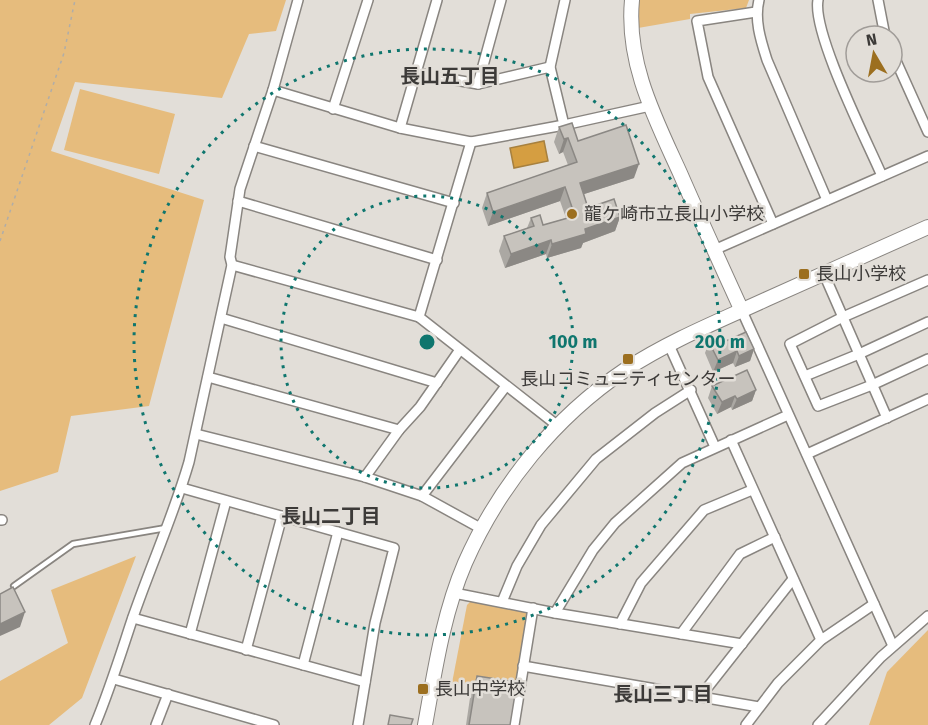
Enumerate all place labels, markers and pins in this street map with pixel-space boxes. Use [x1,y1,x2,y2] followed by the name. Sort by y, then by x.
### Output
[584,203,764,225] place label: 龍ケ崎市立長山小学校
[565,207,579,221] marker: 龍ケ崎市立長山小学校
[816,263,906,285] place label: 長山小学校
[797,267,811,281] marker: 長山小学校
[417,332,437,352] centre of rings
[621,352,635,366] marker: 長山コミュニティセンター
[521,368,735,390] place label: 長山コミュニティセンター
[435,678,525,700] place label: 長山中学校
[416,682,430,696] marker: 長山中学校

